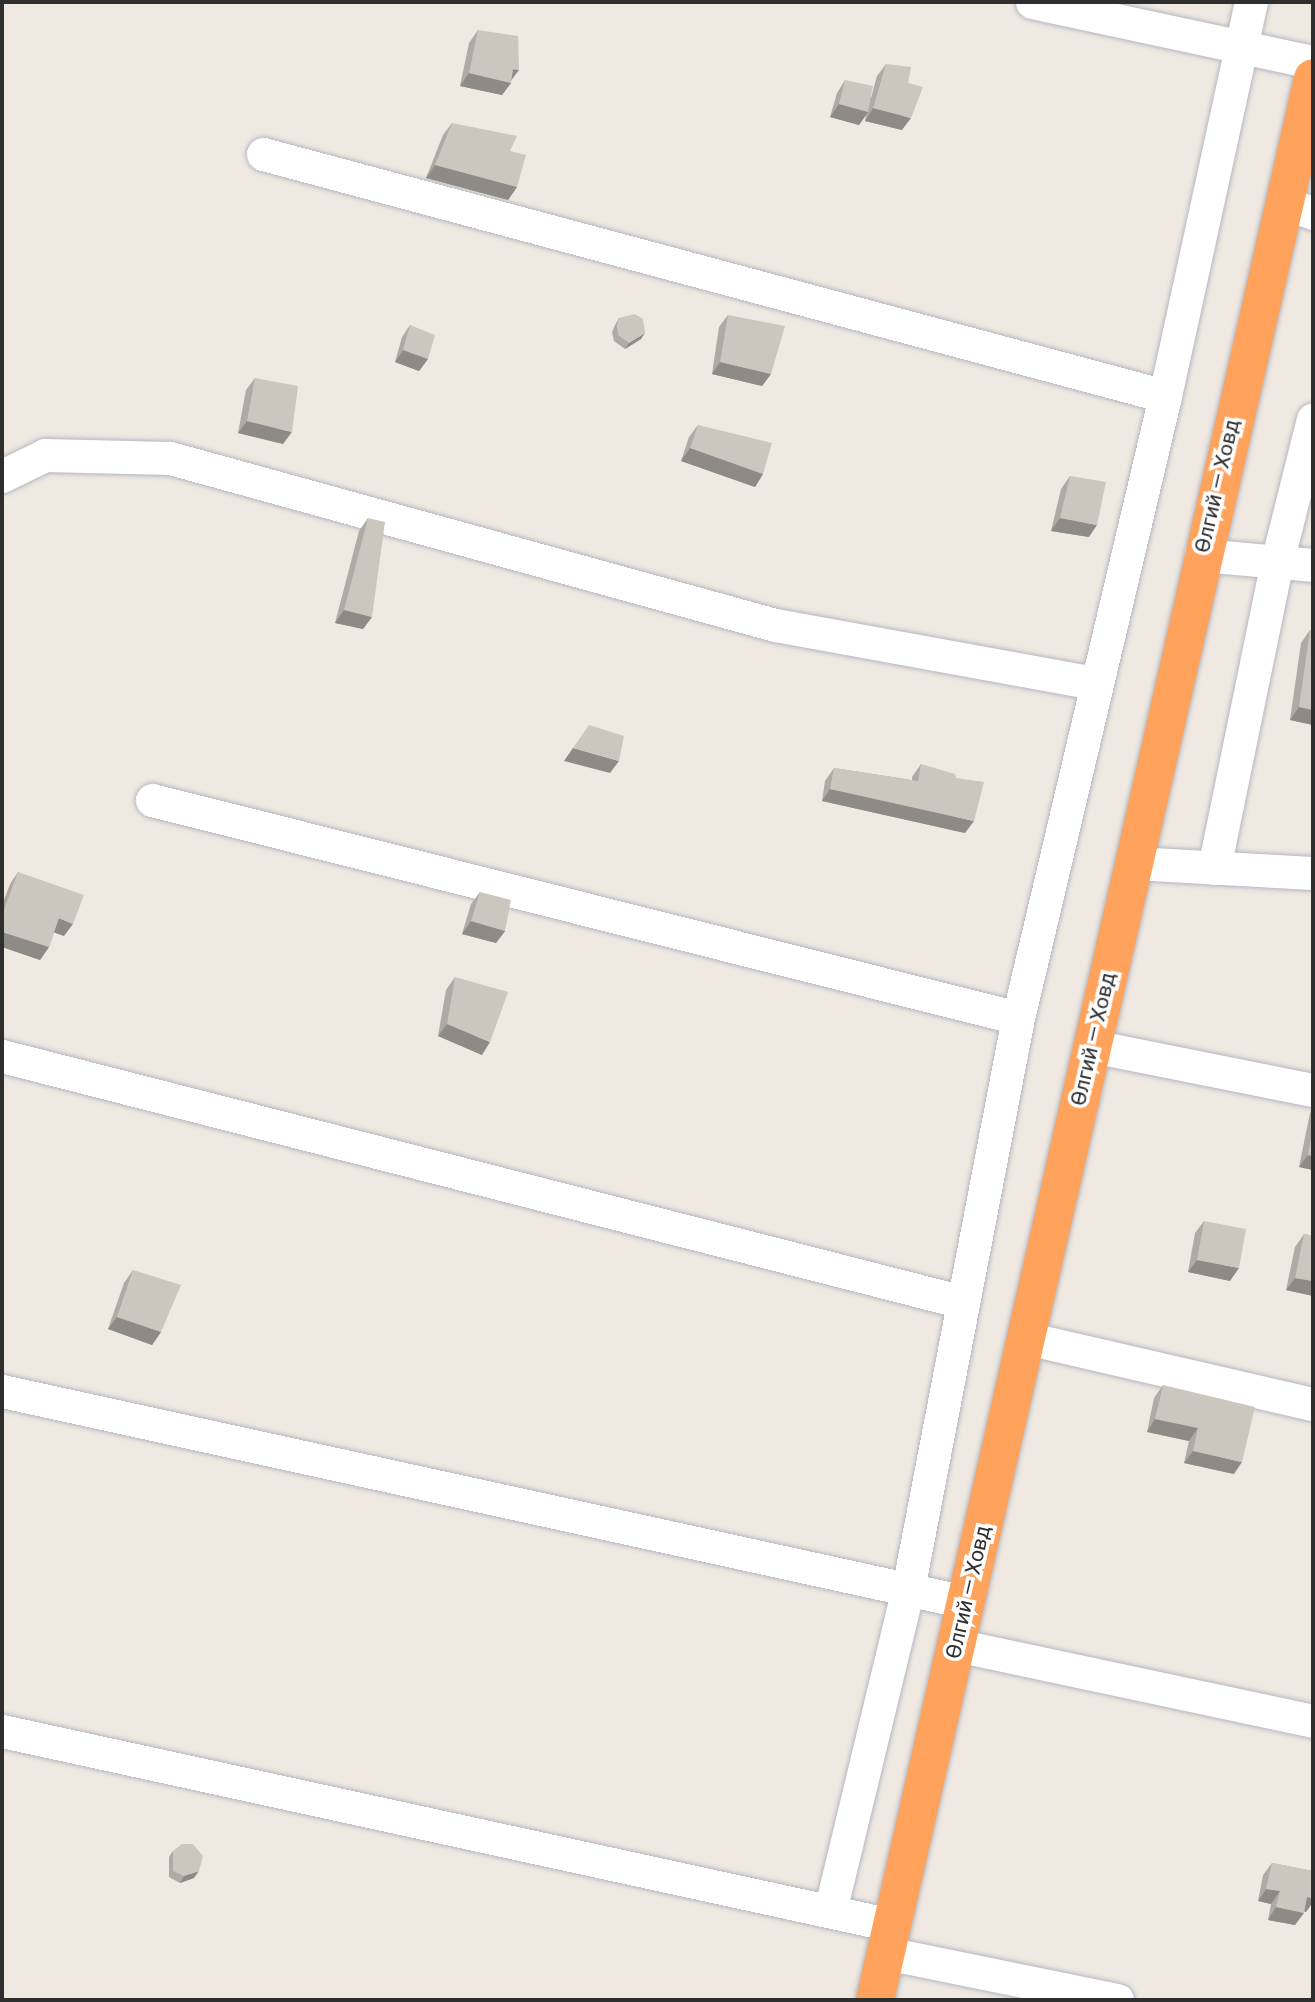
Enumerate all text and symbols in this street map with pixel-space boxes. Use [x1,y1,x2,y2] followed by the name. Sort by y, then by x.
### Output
[1189,417,1245,555] street label: Өлгий — Ховд
[1065,970,1121,1108] street label: Өлгий — Ховд
[940,1523,996,1661] street label: Өлгий — Ховд

